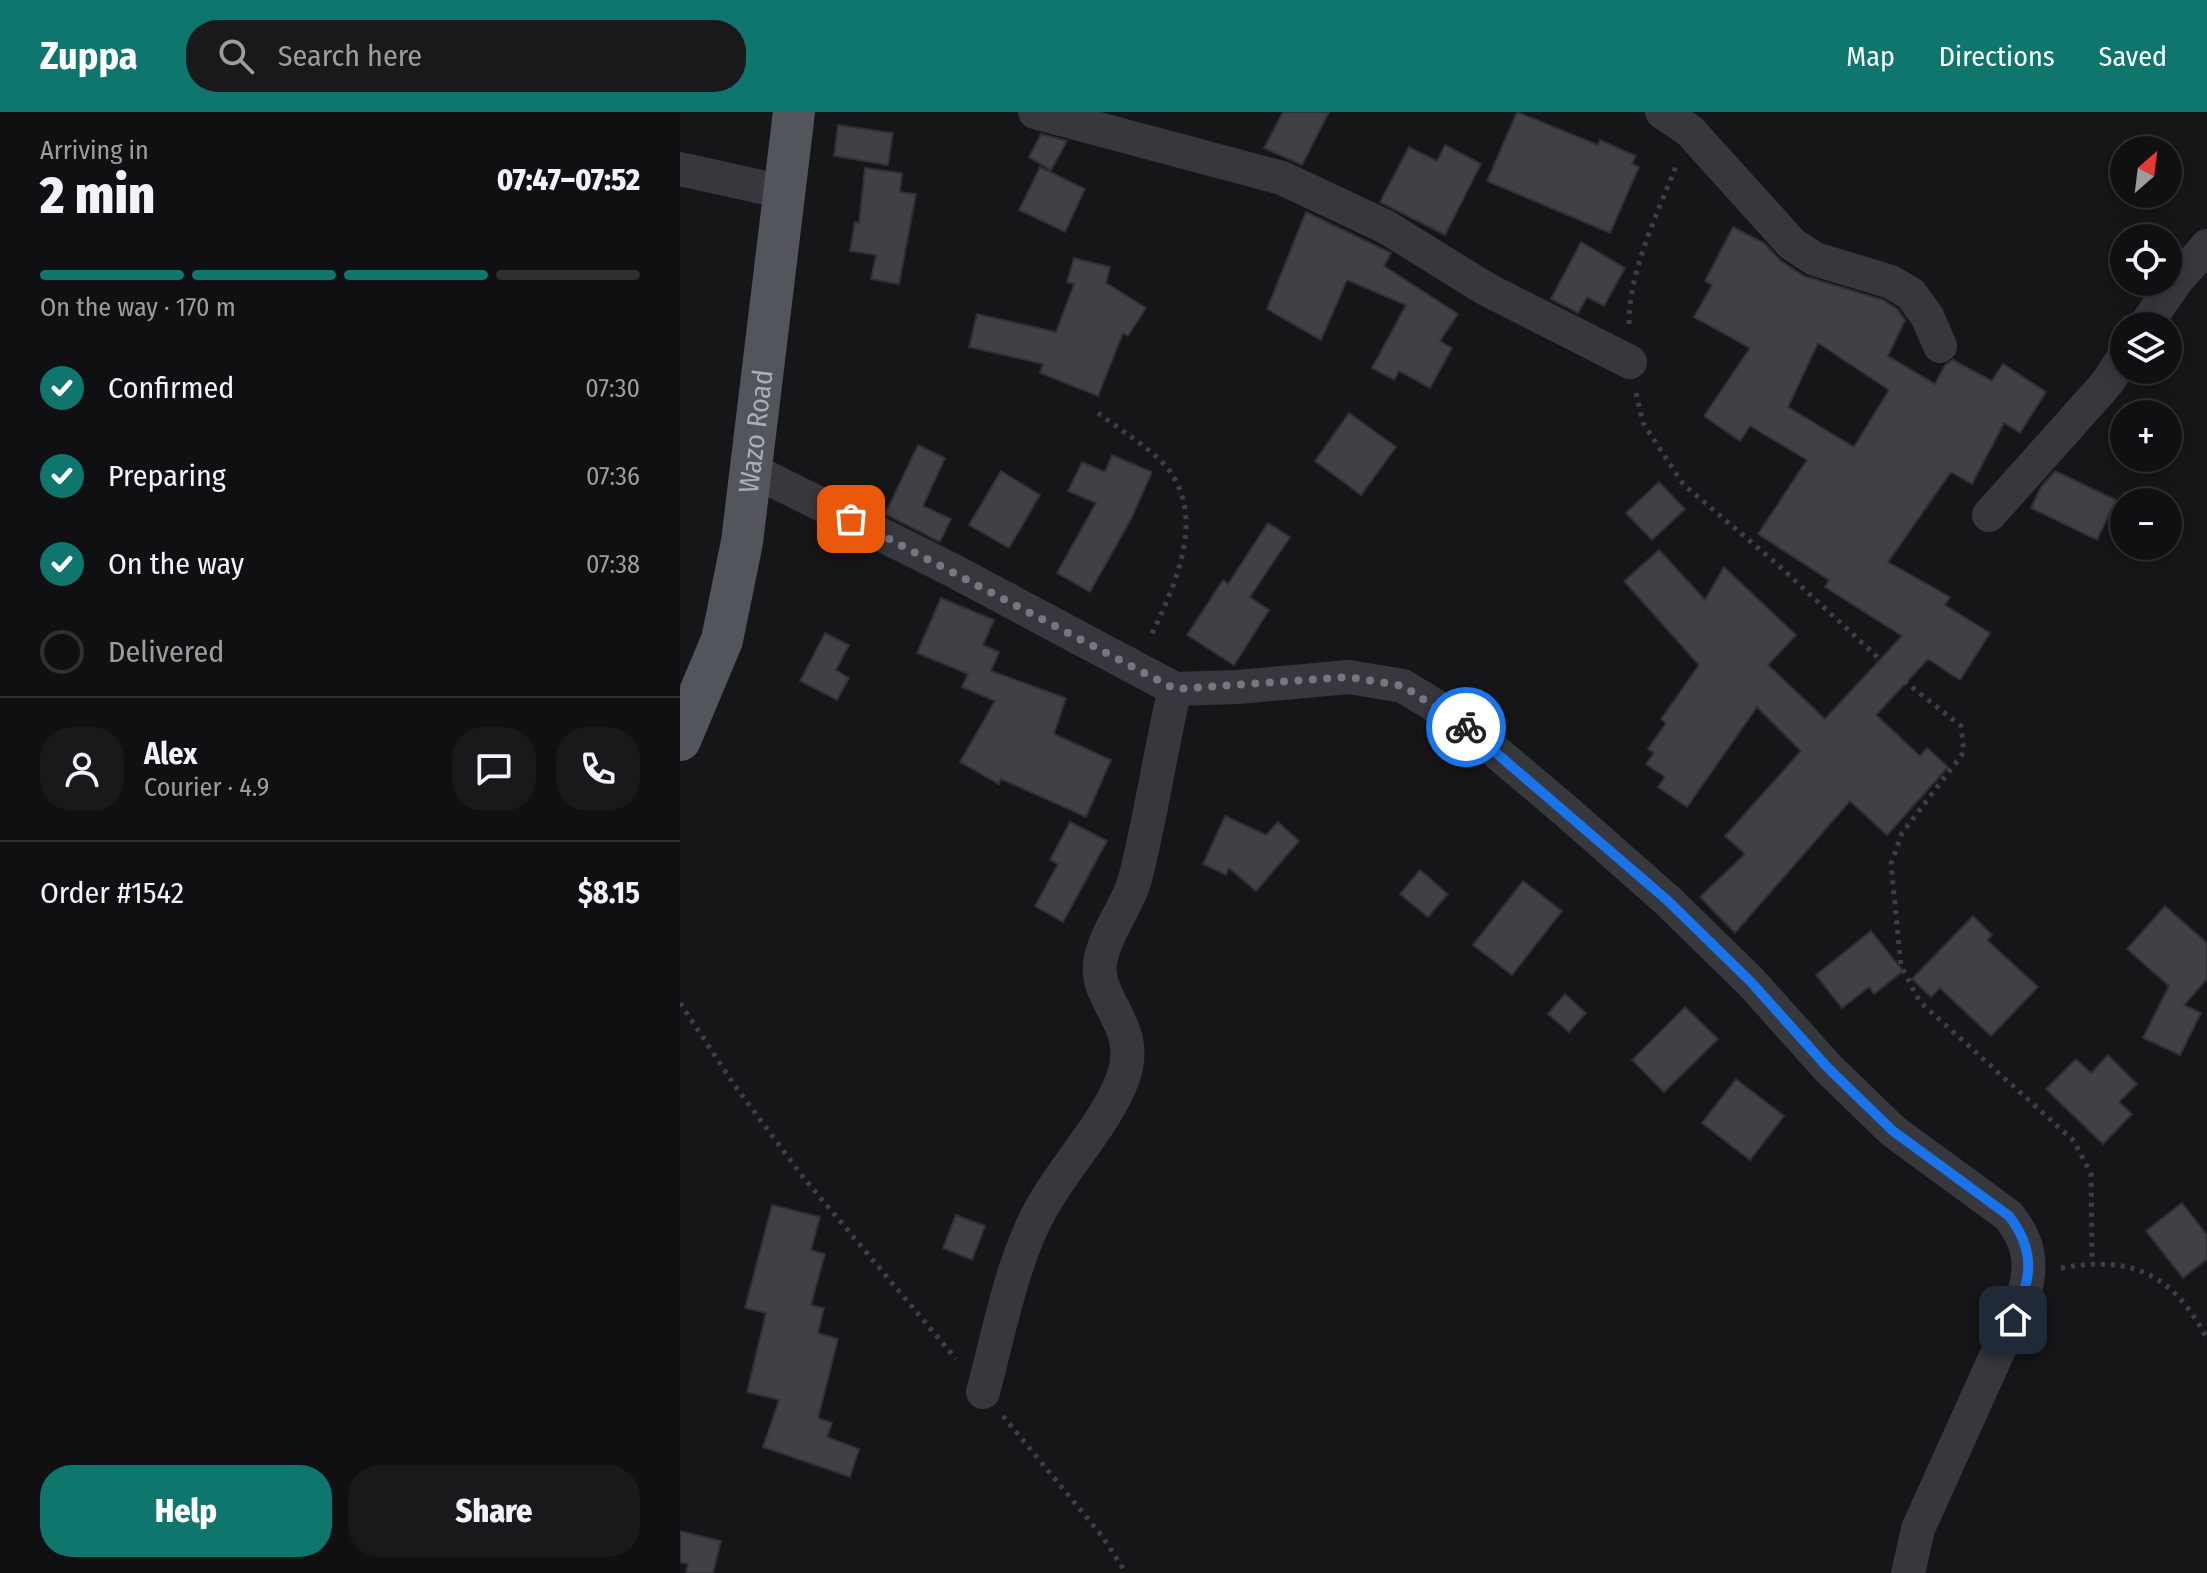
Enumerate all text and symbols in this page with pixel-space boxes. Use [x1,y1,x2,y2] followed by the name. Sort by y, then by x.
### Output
[186,20,746,92] search box
[40,33,138,79] text: Zuppa
[214,34,258,78] icon: search
[278,38,422,74] text: Search here
[1846,40,1895,73] text: Map
[1939,40,2055,73] text: Directions
[2099,40,2167,73] text: Saved
[40,135,149,166] text: Arriving in
[2110,136,2182,208] north arrow
[2110,136,2182,560] map controls
[497,162,640,198] text: 07:47–07:52
[40,164,155,227] text: 2 min
[2110,224,2182,296] button: locate
[40,292,236,323] text: On the way · 170 m
[2110,312,2182,384] button: layers
[40,366,84,410] icon: check
[732,368,779,495] street label: Wazo Road
[108,370,234,406] text: Confirmed
[585,373,640,404] text: 07:30
[2110,400,2182,472] button: +
[40,454,84,498] icon: check
[108,458,226,494] text: Preparing
[586,461,640,492] text: 07:36
[817,485,885,553] pin
[2110,488,2182,560] button: −
[829,497,873,541] icon: bag
[40,542,84,586] icon: check
[108,546,244,582] text: On the way
[586,549,640,580] text: 07:38
[108,634,224,670] text: Delivered
[1426,687,1506,767] courier
[1444,705,1488,749] icon: bike
[40,727,124,811] button: person
[452,727,536,811] button: chat
[556,727,640,811] button: phone
[144,736,197,772] text: Alex
[144,772,269,803] text: Courier · 4.9
[40,875,184,911] text: Order #1542
[578,875,640,911] text: $8.15
[1979,1286,2047,1354] pin
[1991,1298,2035,1342] icon: home
[40,1465,332,1557] button: Help
[348,1465,640,1557] button: Share

